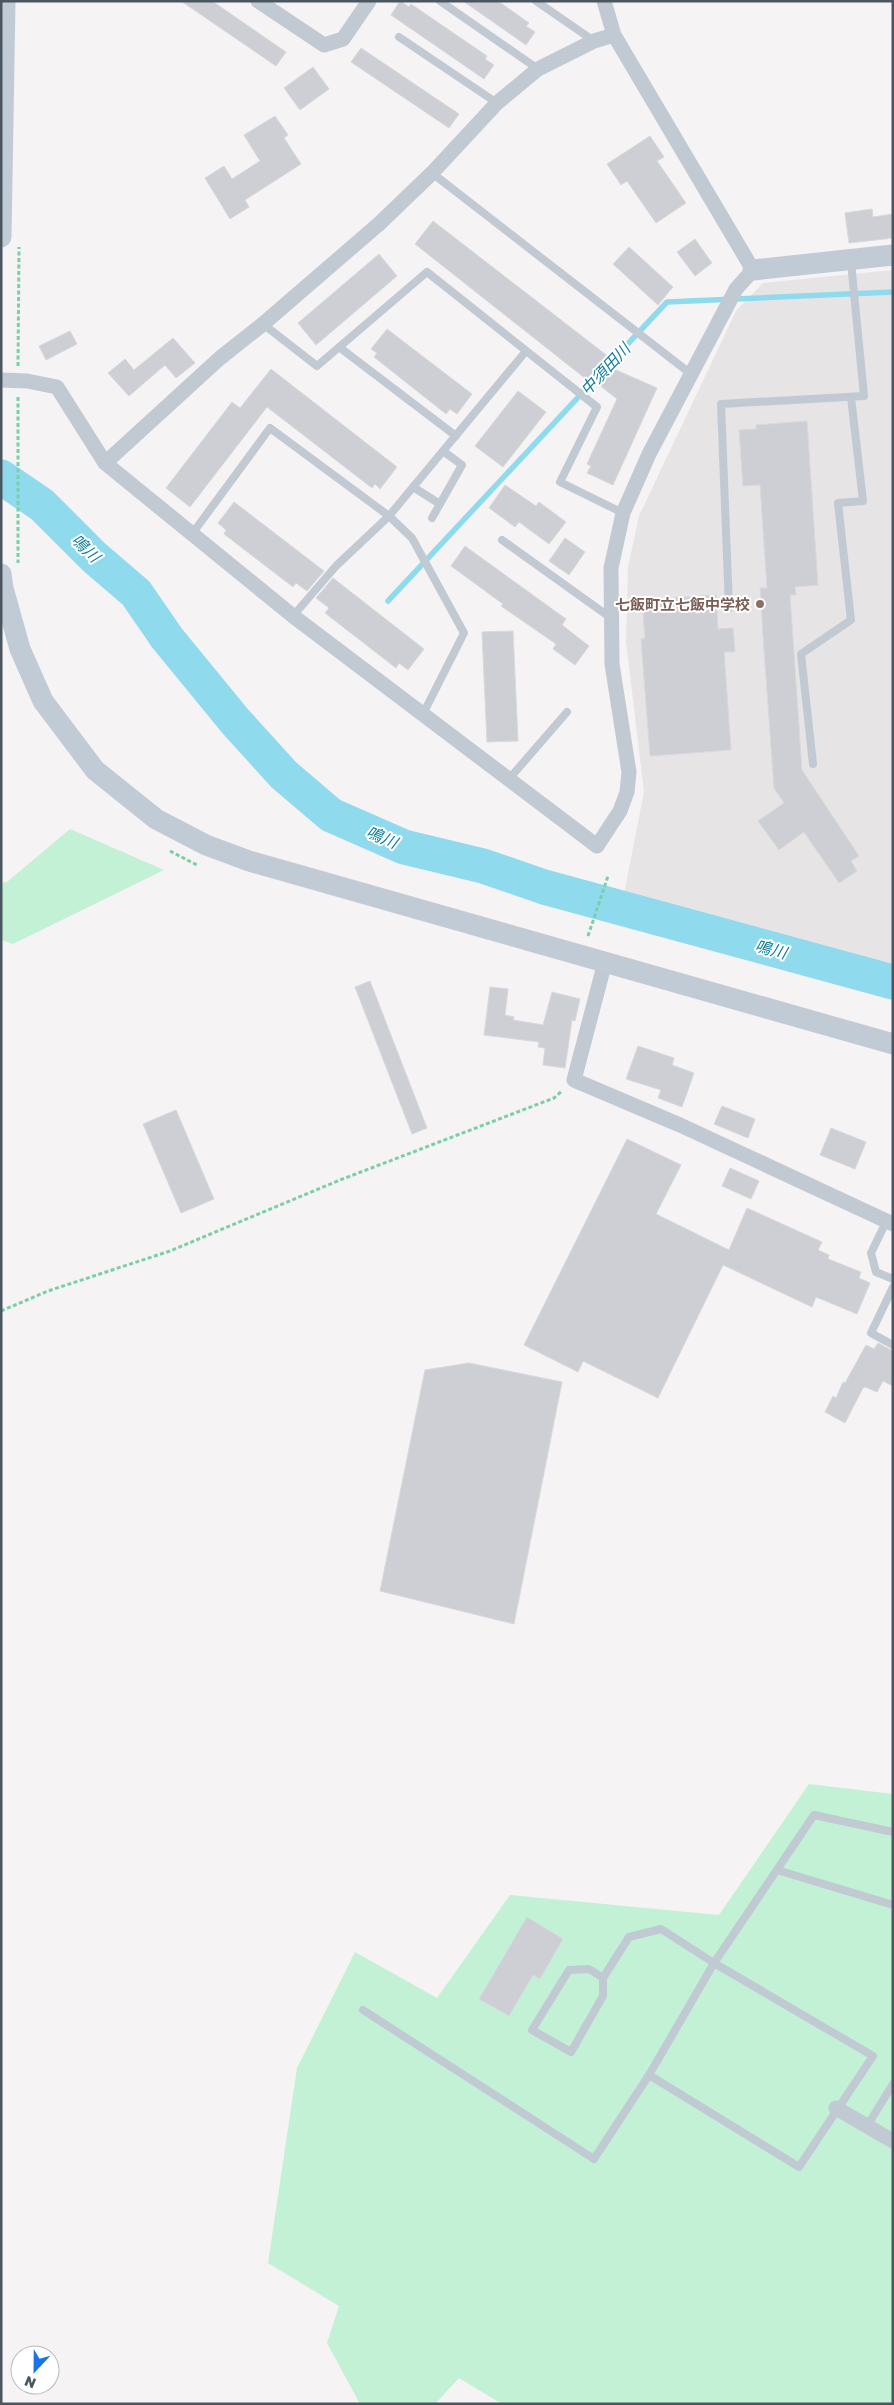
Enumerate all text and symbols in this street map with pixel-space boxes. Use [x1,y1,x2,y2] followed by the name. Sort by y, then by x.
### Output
[576,337,635,399] water label: 中須田川
[68,530,106,568] water label: 鳴川
[615,595,750,613] place label: 七飯町立七飯中学校
[754,598,766,610] marker: 七飯町立七飯中学校
[363,822,402,853] water label: 鳴川
[753,935,791,963] water label: 鳴川
[10,2345,60,2395] north arrow
[22,2373,38,2392] text: N

